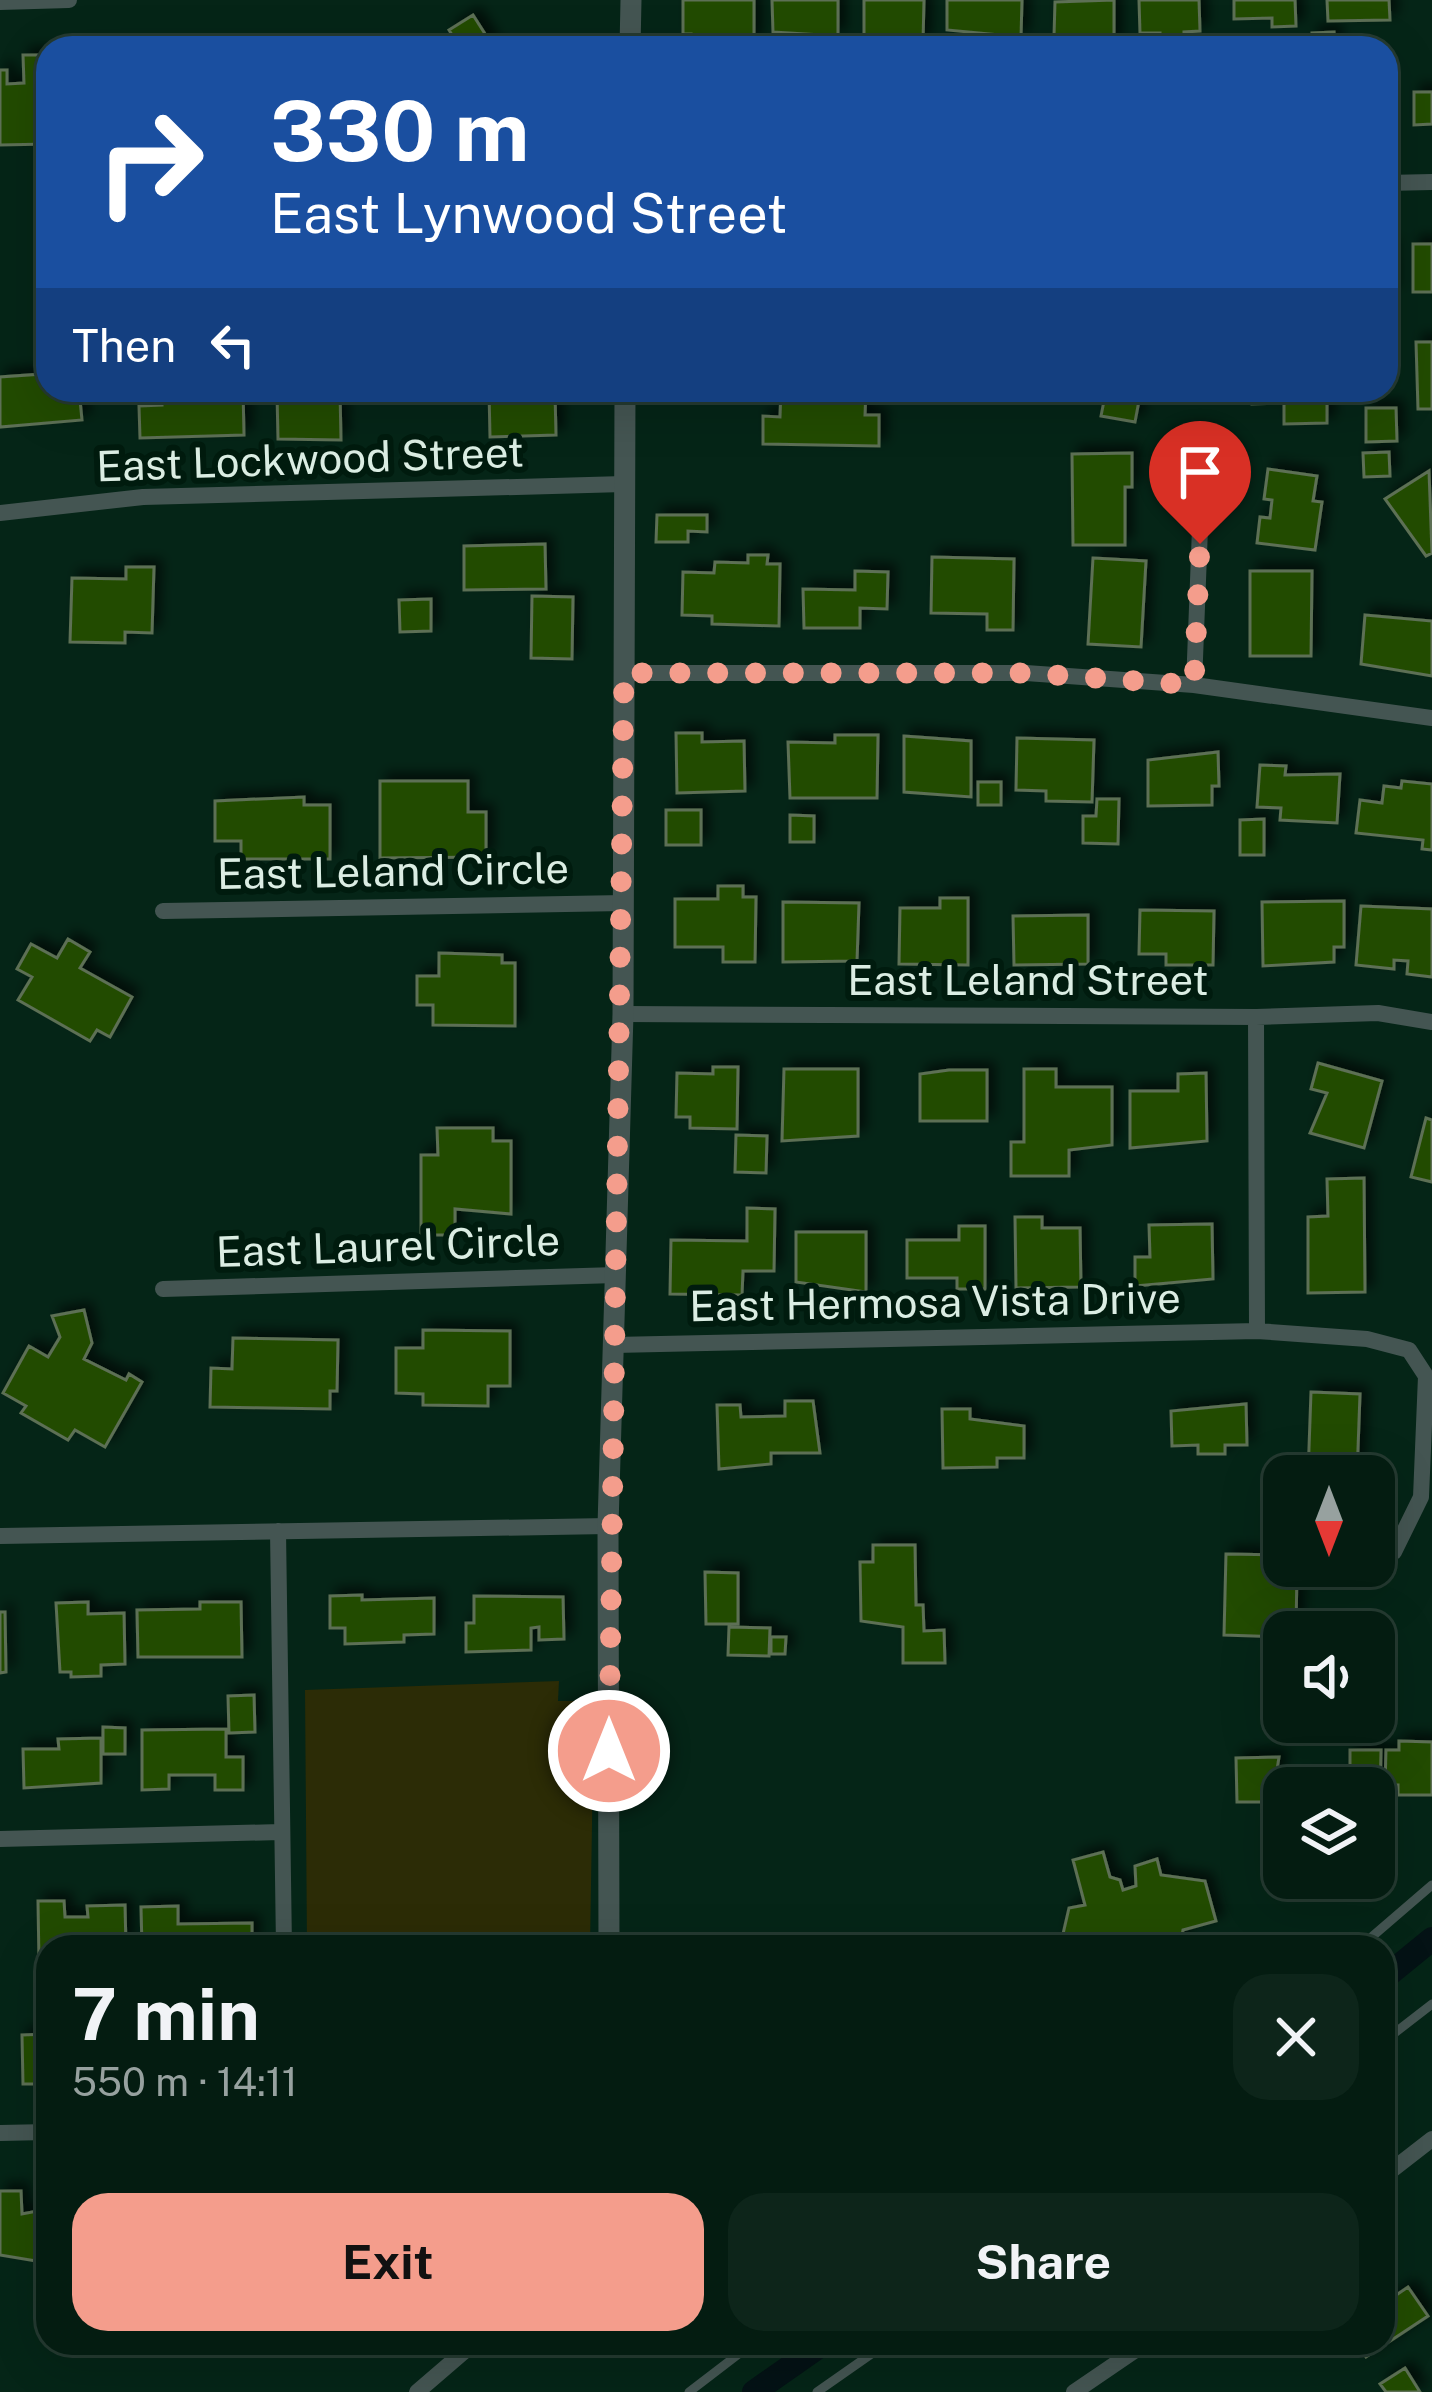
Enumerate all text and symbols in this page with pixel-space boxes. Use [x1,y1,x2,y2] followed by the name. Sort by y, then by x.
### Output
[270,81,530,180] text: 330 m
[72,84,228,240] icon: right
[270,182,788,245] text: East Lynwood Street
[200,312,266,378] icon: left
[72,319,176,372] text: Then
[1149,421,1251,544] pin
[95,427,525,490] street label: East Lockwood Street
[1167,439,1233,505] icon: arrive
[216,843,570,898] street label: East Leland Circle
[847,955,1209,1004] street label: East Leland Street
[215,1215,561,1276] street label: East Laurel Circle
[689,1273,1181,1330] street label: East Hermosa Vista Drive
[1263,1455,1395,1587] north arrow
[1263,1455,1395,1899] map controls
[1263,1611,1395,1743] button: sound
[546,1688,672,1814] position arrow
[1263,1767,1395,1899] button: layers
[72,1972,260,2056] text: 7 min
[1233,1974,1359,2100] button: close
[72,2059,298,2105] text: 550 m · 14:11
[72,2193,704,2331] button: Exit
[728,2193,1359,2331] button: Share

